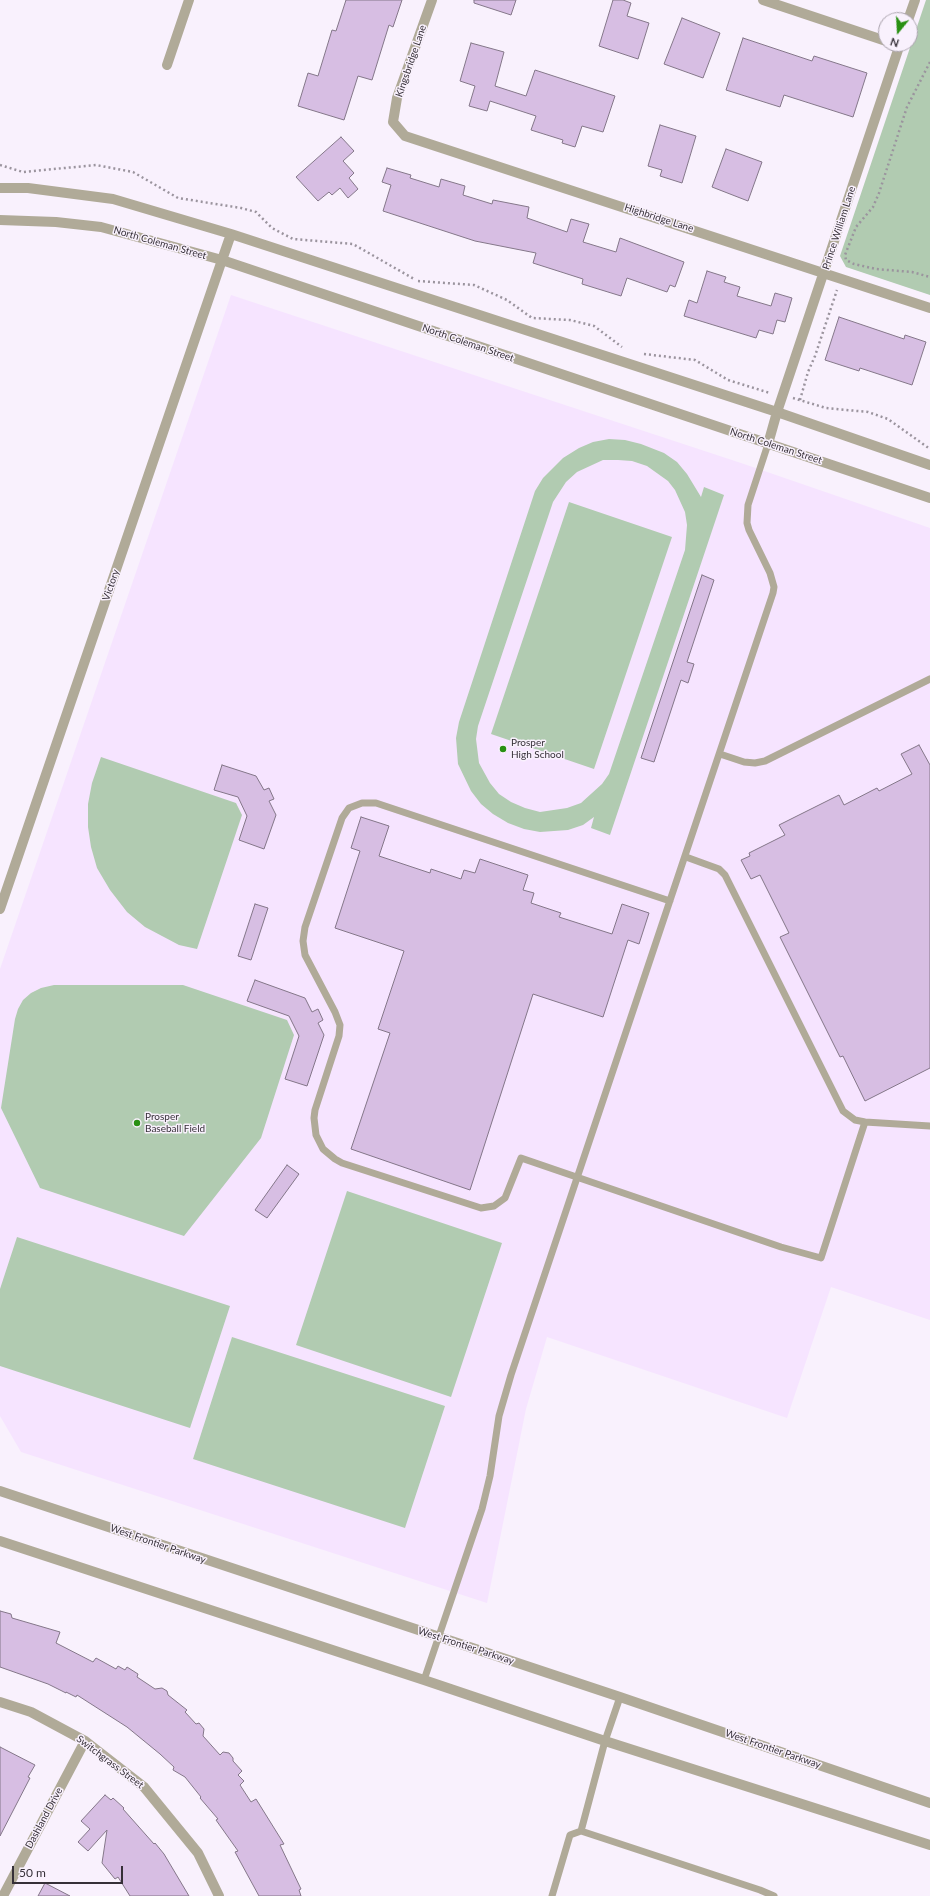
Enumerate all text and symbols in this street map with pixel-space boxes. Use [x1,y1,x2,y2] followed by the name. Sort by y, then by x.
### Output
[878,12,918,52] north arrow
[393,23,429,99] street label: Kingsbridge Lane
[888,35,900,50] text: N
[820,185,858,271] street label: Prince William Lane
[623,201,695,235] street label: Highbridge Lane
[112,224,208,262] street label: North Coleman Street
[421,322,515,364] street label: North Coleman Street
[728,425,824,467] street label: North Coleman Street
[100,568,122,602] street label: Victory
[511,737,564,760] place label: Prosper High School
[498,744,508,754] marker: Prosper High School
[145,1111,205,1134] place label: Prosper Baseball Field
[132,1118,142,1128] marker: Prosper Baseball Field
[109,1522,207,1566] street label: West Frontier Parkway
[416,1625,516,1667] street label: West Frontier Parkway
[724,1727,822,1771] street label: West Frontier Parkway
[74,1733,146,1791] street label: Switchgrass Street
[23,1785,65,1851] street label: Dashland Drive
[14,1858,125,1884] scale bar
[19,1865,46,1880] text: 50 m

